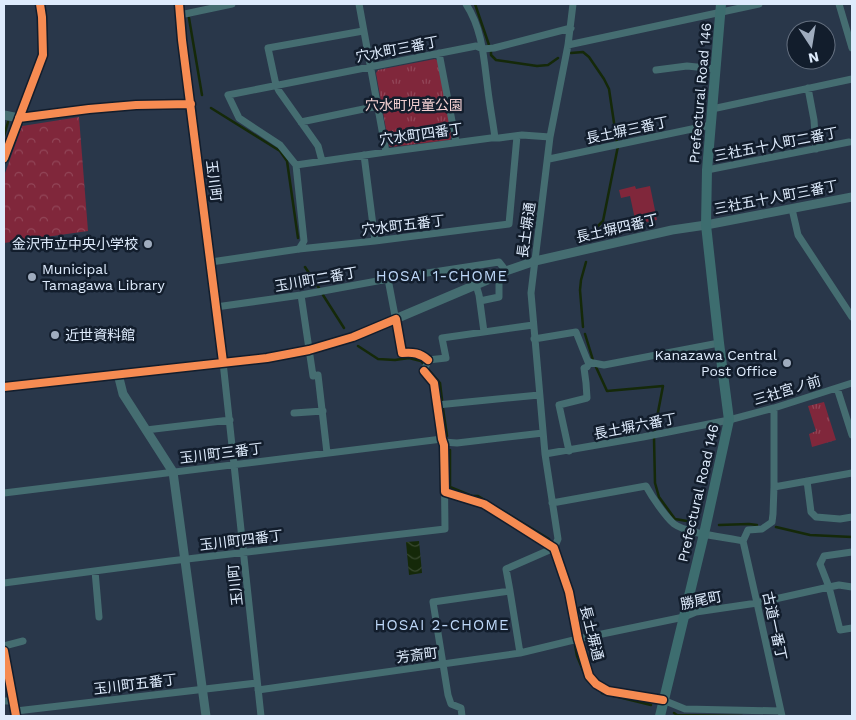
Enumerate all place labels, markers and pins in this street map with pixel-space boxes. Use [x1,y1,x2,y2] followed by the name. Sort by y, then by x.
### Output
[12,236,138,252] place label: 金沢市立中央小学校
[142,238,154,250] marker: 金沢市立中央小学校
[42,261,165,293] place label: Municipal Tamagawa Library
[26,271,38,283] marker: Municipal Tamagawa Library
[65,327,135,343] place label: 近世資料館
[49,329,61,341] marker: 近世資料館
[654,347,778,379] place label: Kanazawa Central Post Office
[781,357,793,369] marker: Kanazawa Central Post Office

